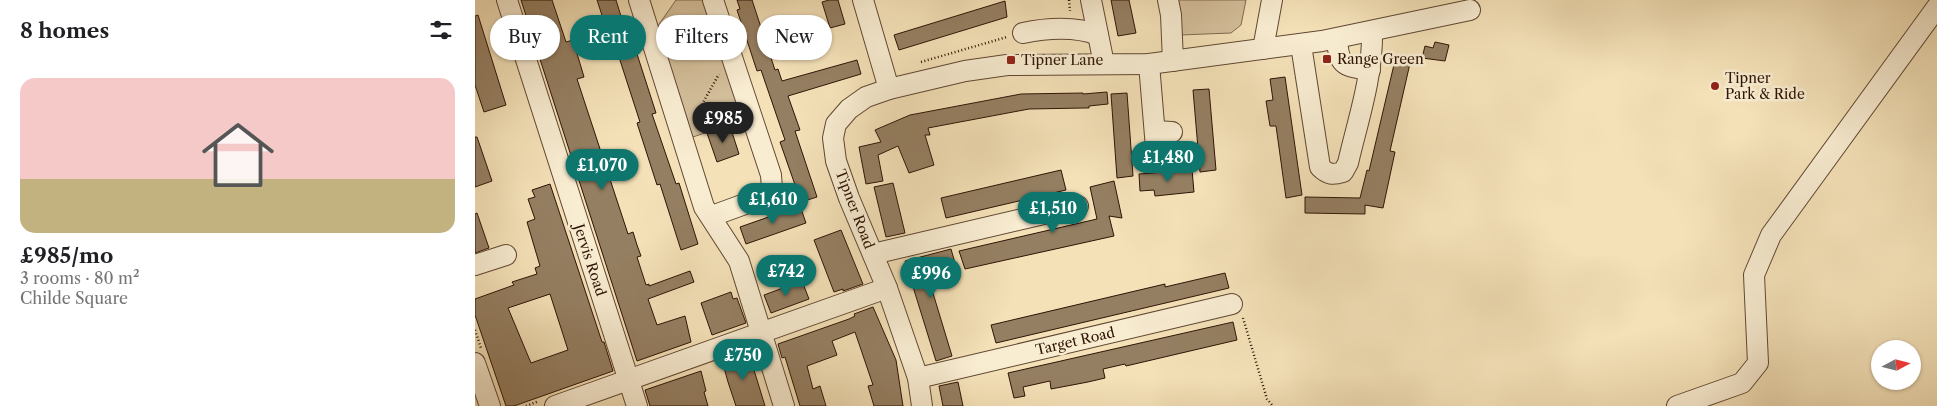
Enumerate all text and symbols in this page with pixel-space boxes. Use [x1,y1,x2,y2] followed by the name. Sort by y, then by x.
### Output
[490,15,560,60] chip: Buy
[570,15,646,60] chip: Rent
[656,15,747,60] chip: Filters
[757,15,832,60] chip: New
[427,16,455,44] icon: filters
[20,18,109,43] text: 8 homes
[1337,50,1424,68] place label: Range Green
[1021,51,1103,69] place label: Tipner Lane
[1321,53,1333,65] marker: Range Green
[1005,54,1017,66] marker: Tipner Lane
[1725,69,1805,103] place label: Tipner Park & Ride
[1709,80,1721,92] marker: Tipner Park & Ride
[693,102,753,144] pin: £985
[704,108,743,128] text: £985
[193,110,283,200] icon: home
[1127,140,1209,183] pin: £1,480
[1142,147,1194,167] text: £1,480
[561,148,643,191] pin: £1,070
[577,155,627,175] text: £1,070
[832,167,879,252] street label: Tipner Road
[732,182,814,225] pin: £1,610
[748,189,798,209] text: £1,610
[1012,192,1094,234] pin: £1,510
[1029,198,1077,218] text: £1,510
[569,220,610,299] street label: Jervis Road
[20,243,113,268] text: £985/mo
[756,254,816,297] pin: £742
[901,256,961,299] pin: £996
[767,261,805,281] text: £742
[911,263,951,283] text: £996
[20,268,139,288] text: 3 rooms · 80 m²
[20,288,128,308] text: Childe Square
[1034,323,1117,359] street label: Target Road
[713,338,773,381] pin: £750
[1871,340,1921,390] north arrow
[1871,340,1921,390] map controls
[724,345,762,365] text: £750

